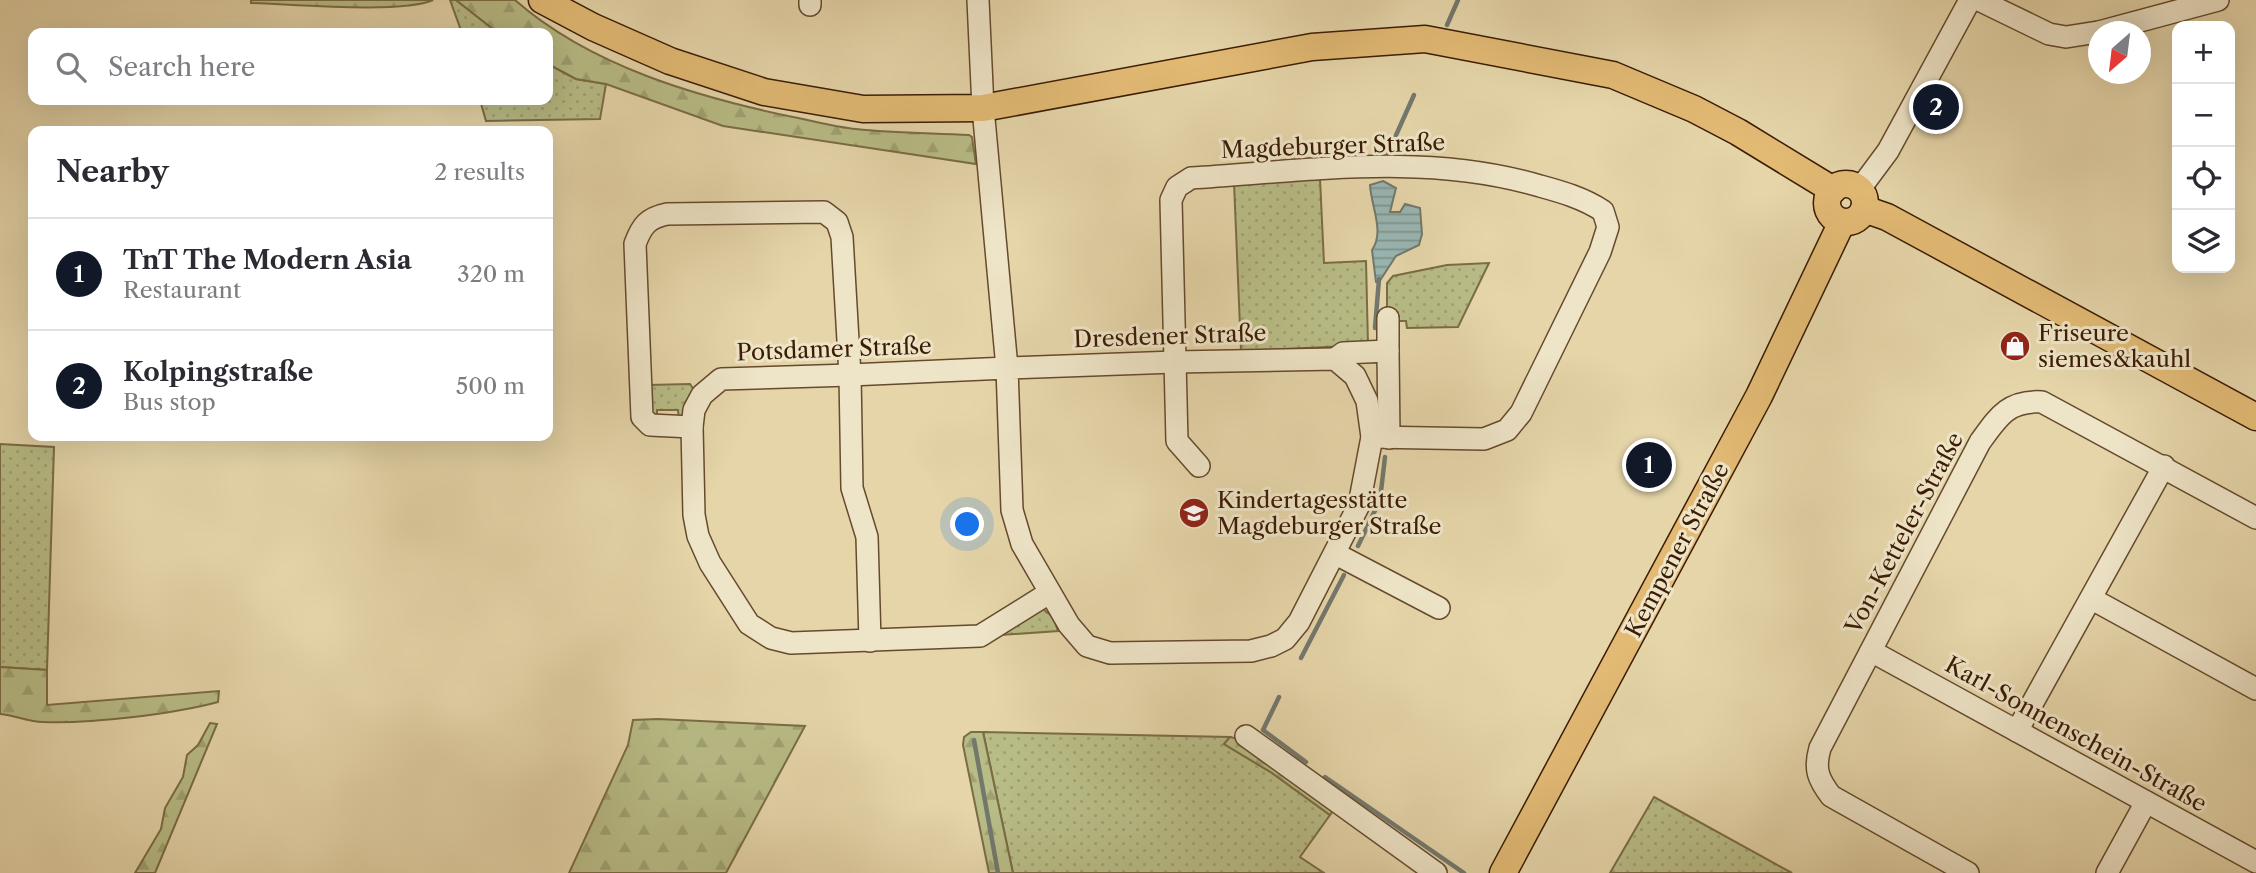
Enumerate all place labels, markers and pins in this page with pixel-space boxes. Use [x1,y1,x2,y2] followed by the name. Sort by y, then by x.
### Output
[1913,81,1959,133] pin: 2
[2038,319,2191,373] place label: Friseure siemes&kauhl
[1998,329,2032,363] shop icon: Friseure siemes&kauhl
[1626,439,1672,491] pin: 1
[1217,486,1441,540] place label: Kindertagesstätte Magdeburger Straße
[1177,496,1211,530] school or university icon: Kindertagesstätte Magdeburger Straße

